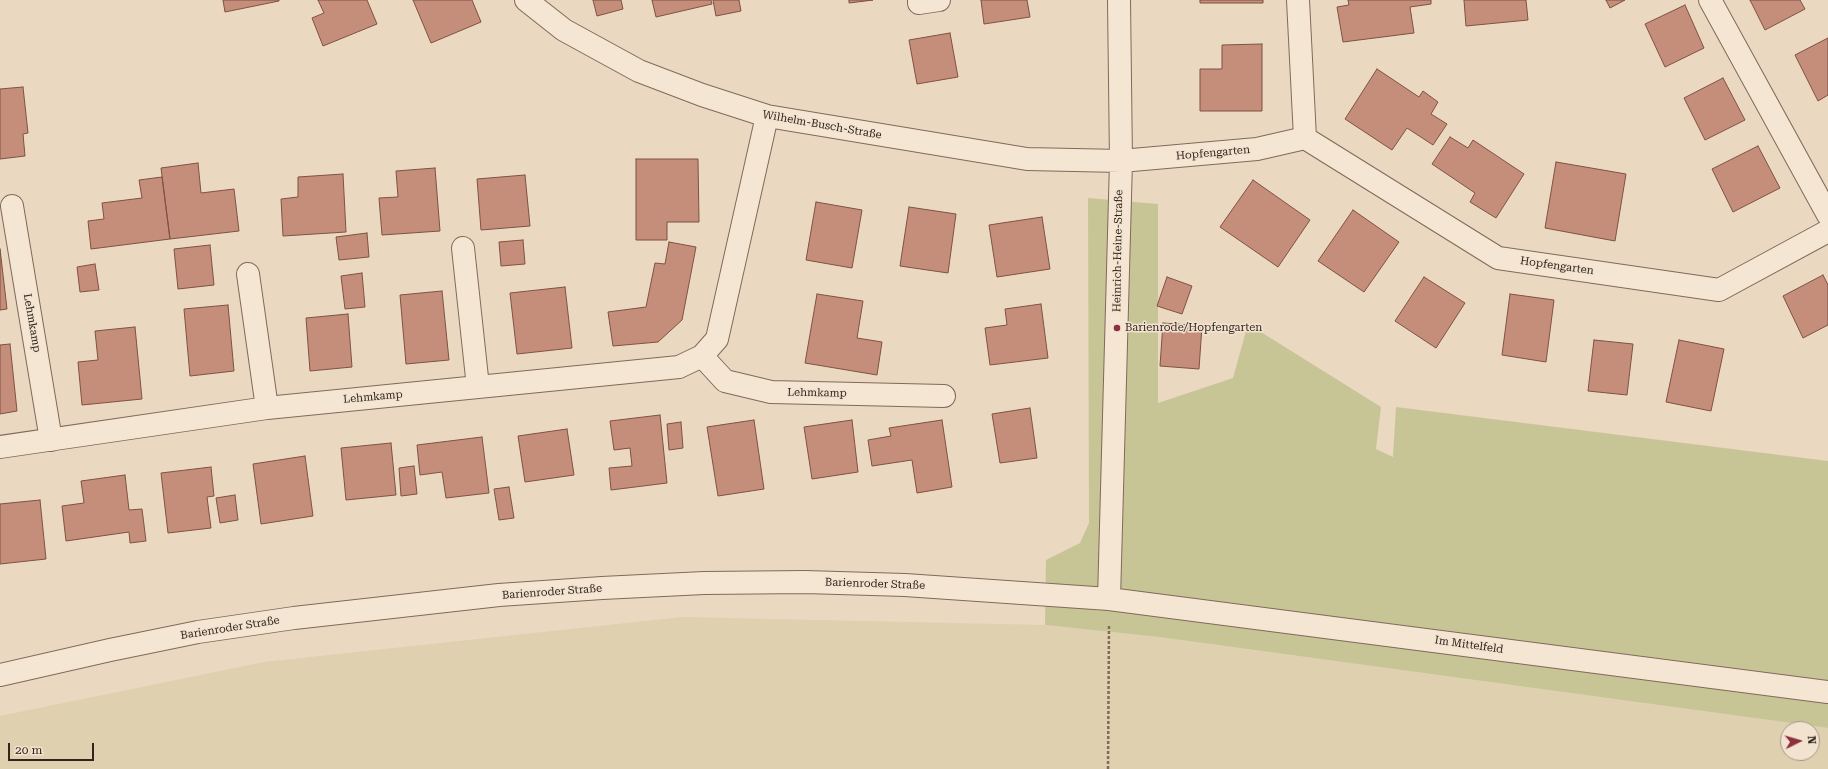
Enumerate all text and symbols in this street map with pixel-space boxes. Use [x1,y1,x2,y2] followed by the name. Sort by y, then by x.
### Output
[761,108,883,142] street label: Wilhelm-Busch-Straße
[1176,143,1250,163] street label: Hopfengarten
[1110,190,1126,312] street label: Heinrich-Heine-Straße
[1519,254,1595,278] street label: Hopfengarten
[20,293,44,353] street label: Lehmkamp
[1125,321,1262,335] place label: Barienrode/Hopfengarten
[1112,323,1122,333] marker: Barienrode/Hopfengarten
[787,386,847,400] street label: Lehmkamp
[343,388,403,406] street label: Lehmkamp
[825,576,925,592] street label: Barienroder Straße
[502,582,602,602] street label: Barienroder Straße
[180,614,280,642] street label: Barienroder Straße
[1434,634,1504,656] street label: Im Mittelfeld
[1780,721,1820,761] north arrow
[10,735,96,761] scale bar
[1805,735,1818,745] text: N
[15,743,42,757] text: 20 m

